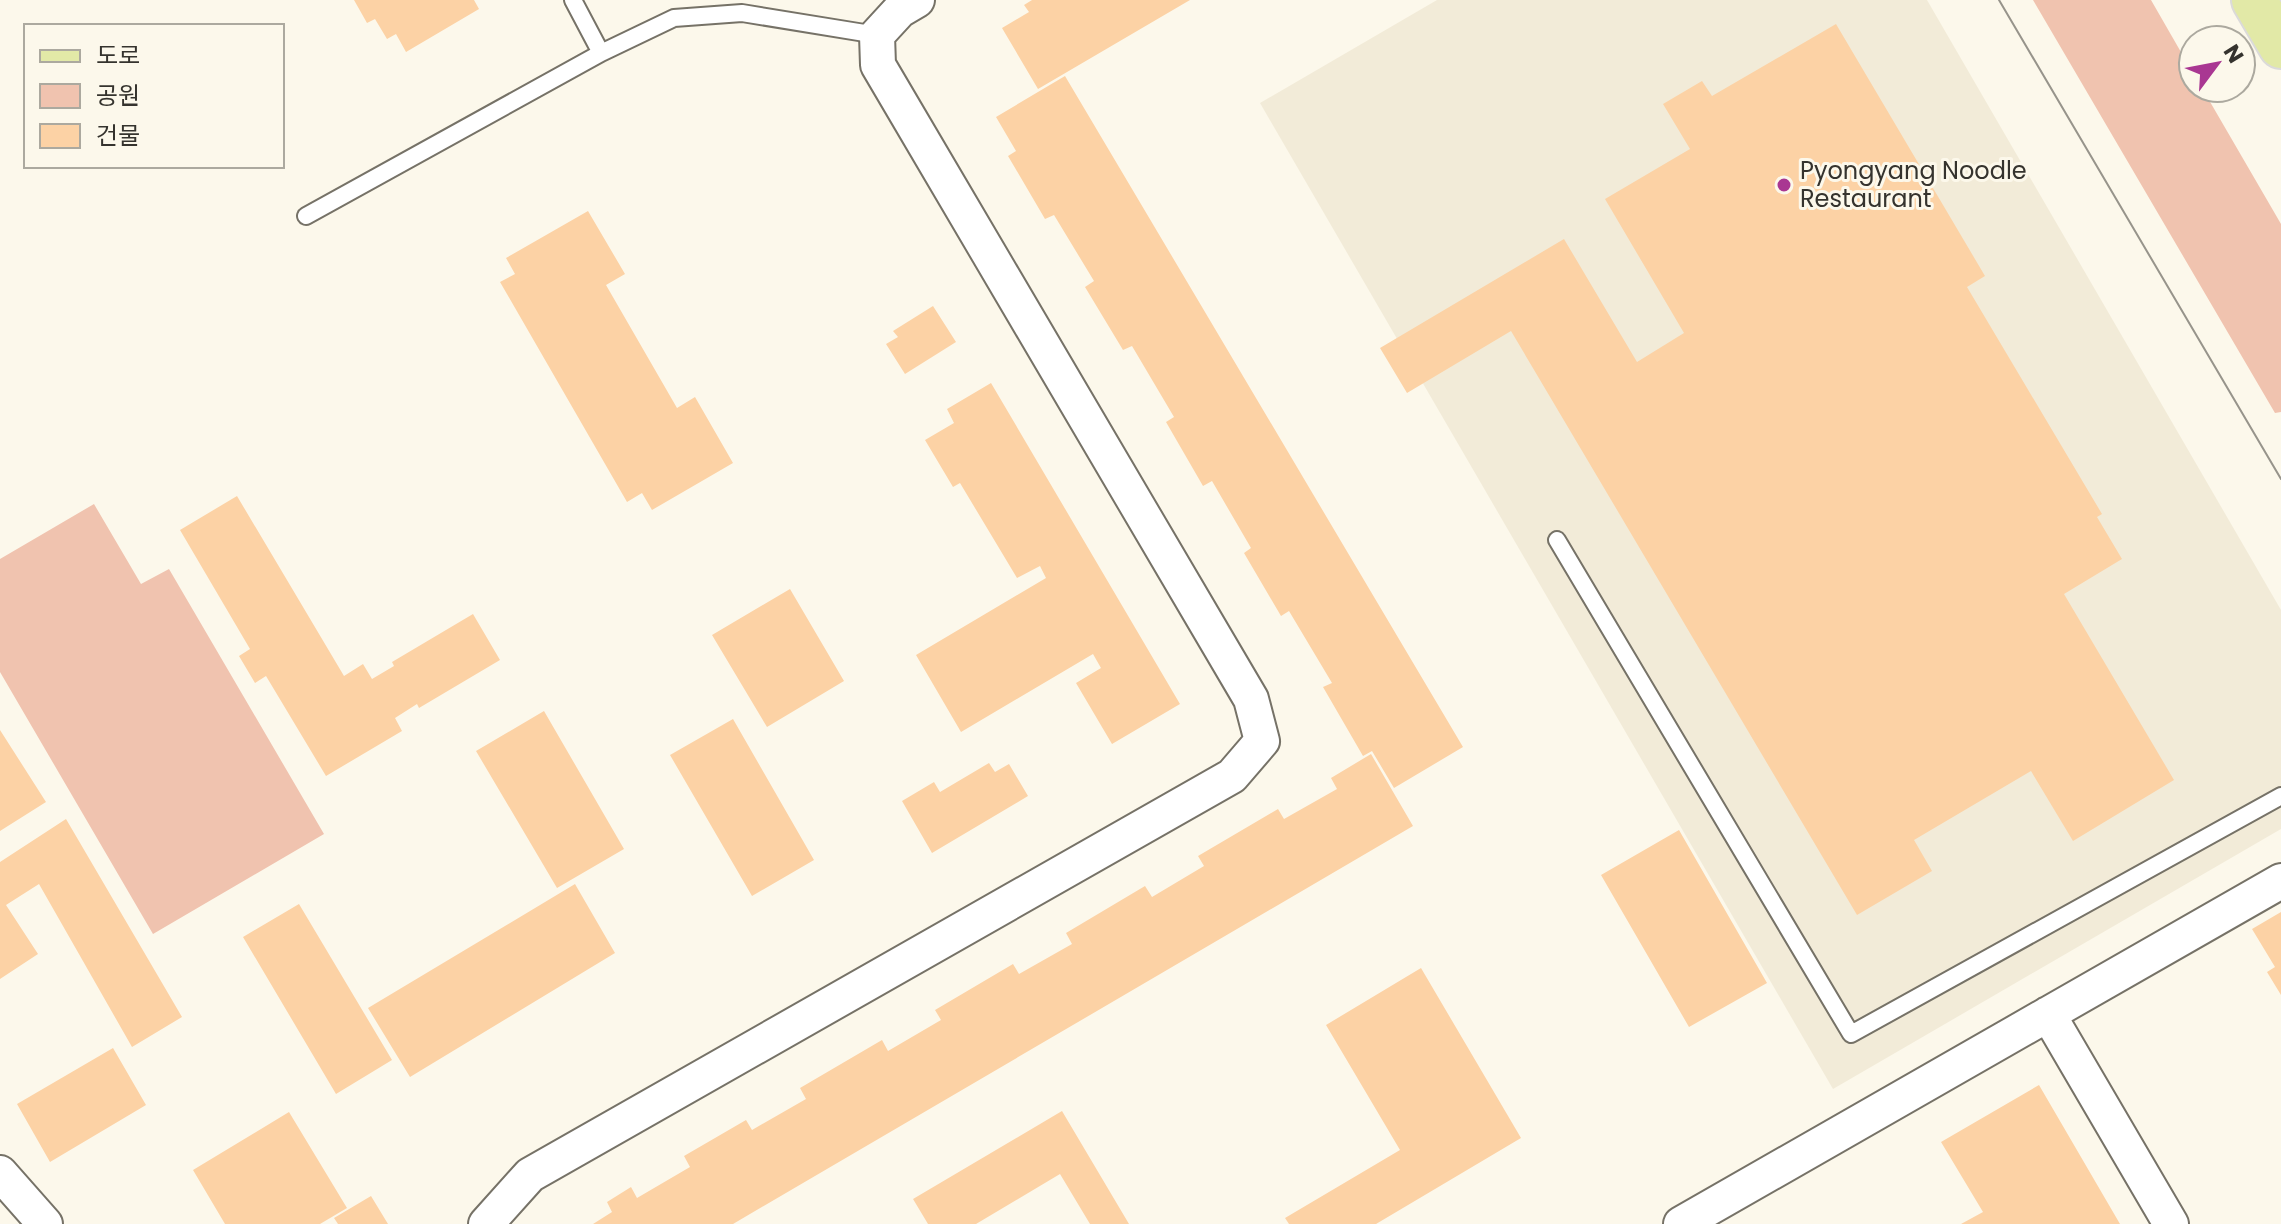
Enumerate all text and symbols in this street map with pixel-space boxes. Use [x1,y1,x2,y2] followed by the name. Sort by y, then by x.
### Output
[24,24,284,168] legend
[2177,24,2257,104] north arrow
[2216,38,2251,69] text: N
[96,39,140,72] text: 도로
[96,79,140,112] text: 공원
[96,119,140,152] text: 건물
[1800,154,2027,215] place label: Pyongyang Noodle Restaurant
[1775,176,1793,194] marker: Pyongyang Noodle Restaurant

